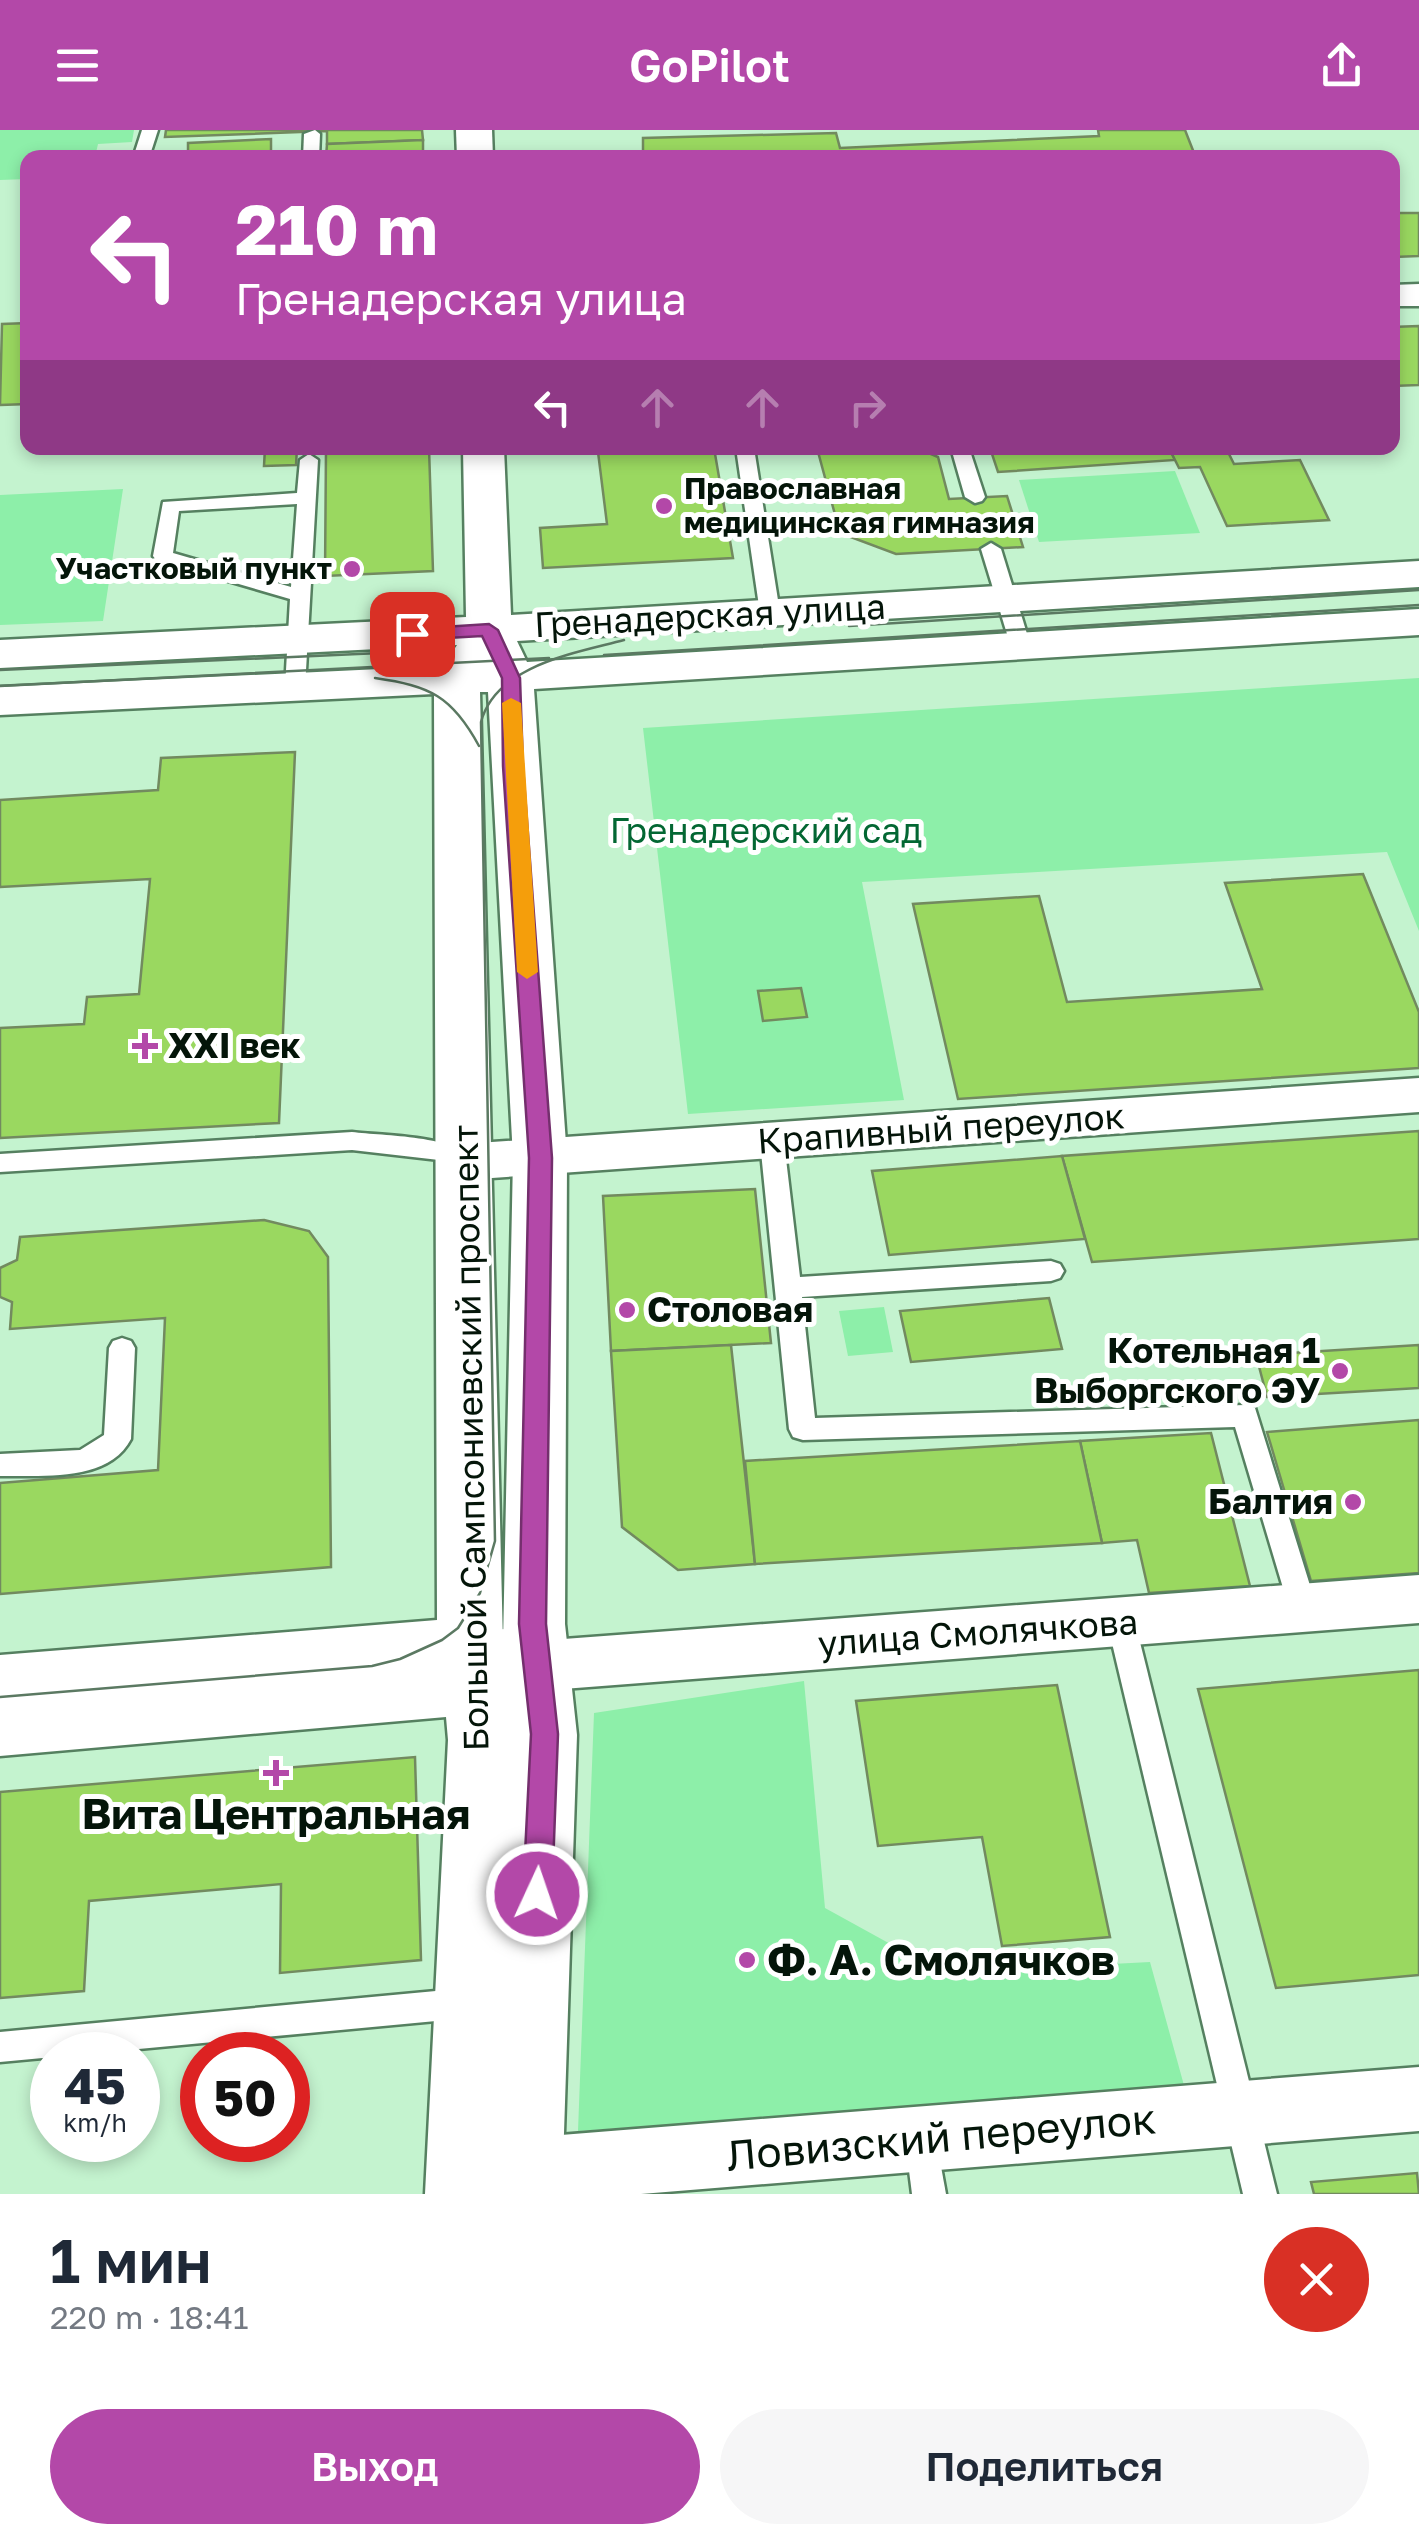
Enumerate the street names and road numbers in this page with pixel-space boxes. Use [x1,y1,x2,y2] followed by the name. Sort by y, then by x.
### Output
[533,585,887,645] street label: Гренадерская улица
[756,1094,1126,1162] street label: Крапивный переулок
[444,1124,496,1752] street label: Большой Сампсониевский проспект
[816,1600,1139,1664] street label: улица Смолячкова
[724,2092,1158,2180] street label: Ловизский переулок

